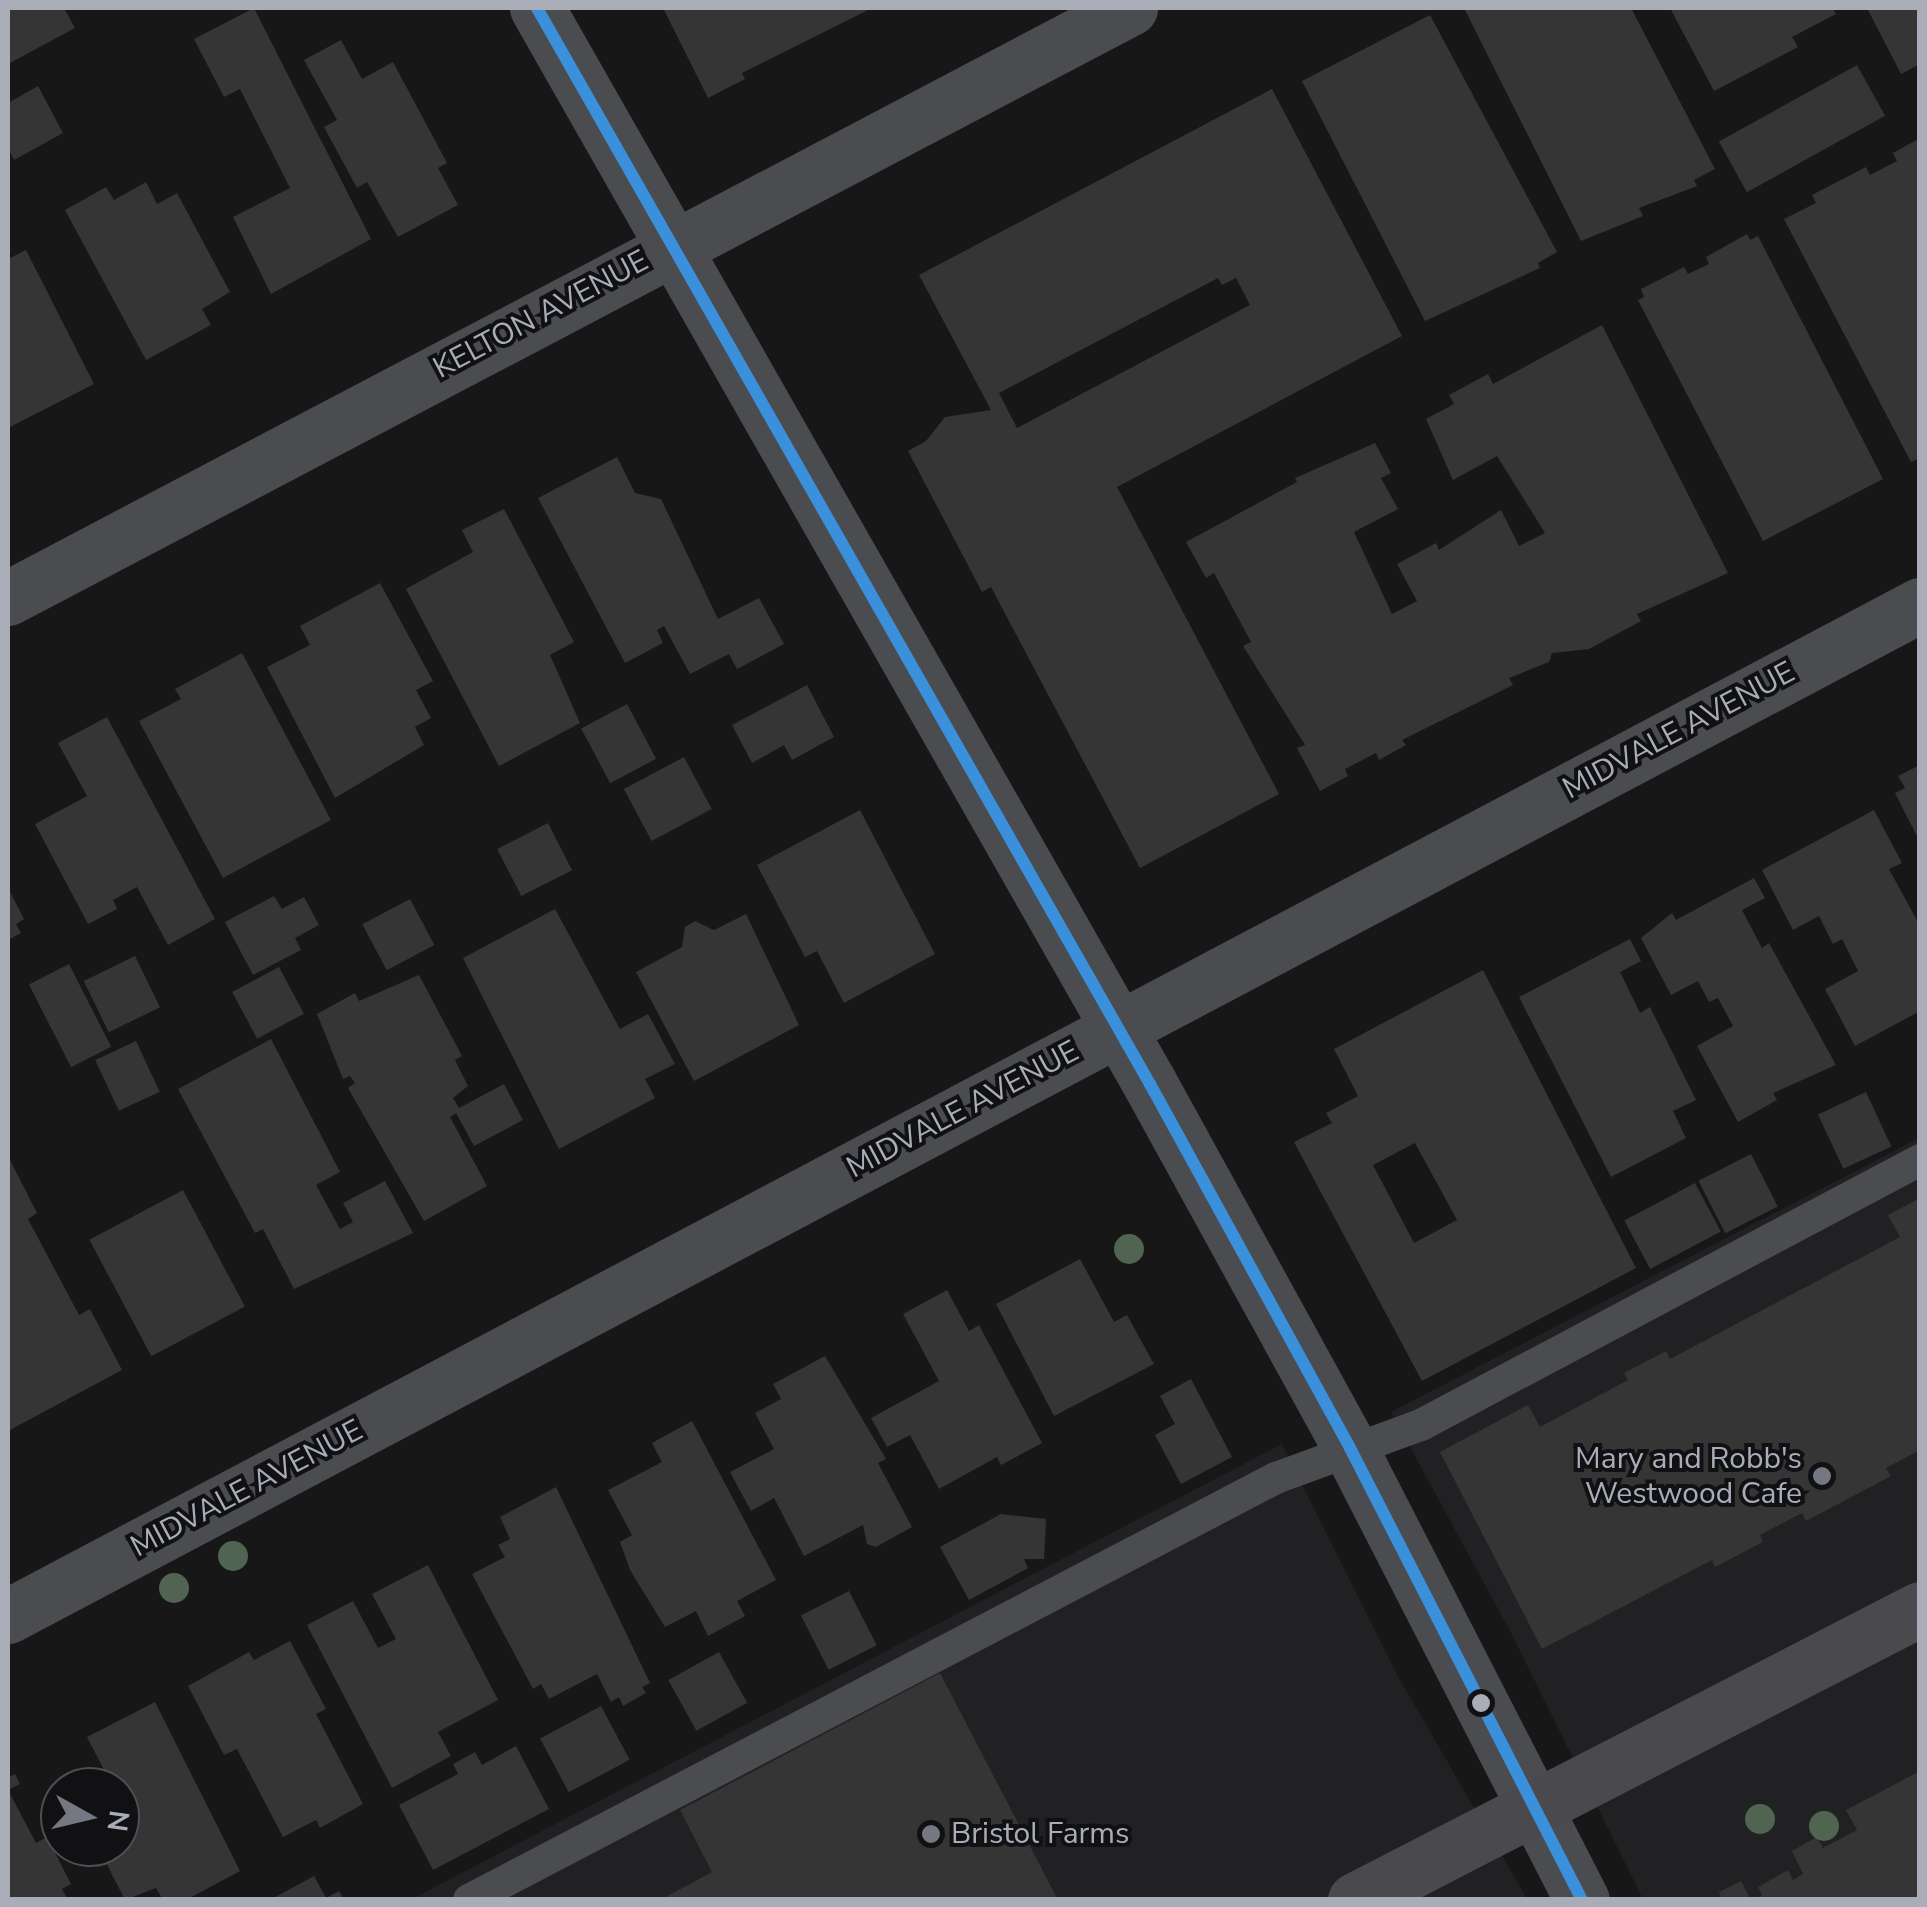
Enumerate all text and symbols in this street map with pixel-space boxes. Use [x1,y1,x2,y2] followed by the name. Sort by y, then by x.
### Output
[427,243,655,387] street label: KELTON AVENUE
[1557,655,1801,807] street label: MIDVALE AVENUE
[841,1034,1085,1186] street label: MIDVALE AVENUE
[125,1413,369,1565] street label: MIDVALE AVENUE
[1575,1441,1802,1512] place label: Mary and Robb's Westwood Cafe
[1811,1465,1833,1487] marker: Mary and Robb's Westwood Cafe
[1471,1693,1491,1713] unlabelled marker
[40,1767,140,1867] north arrow
[97,1808,138,1834] text: N
[951,1816,1129,1852] place label: Bristol Farms
[920,1823,942,1845] marker: Bristol Farms

